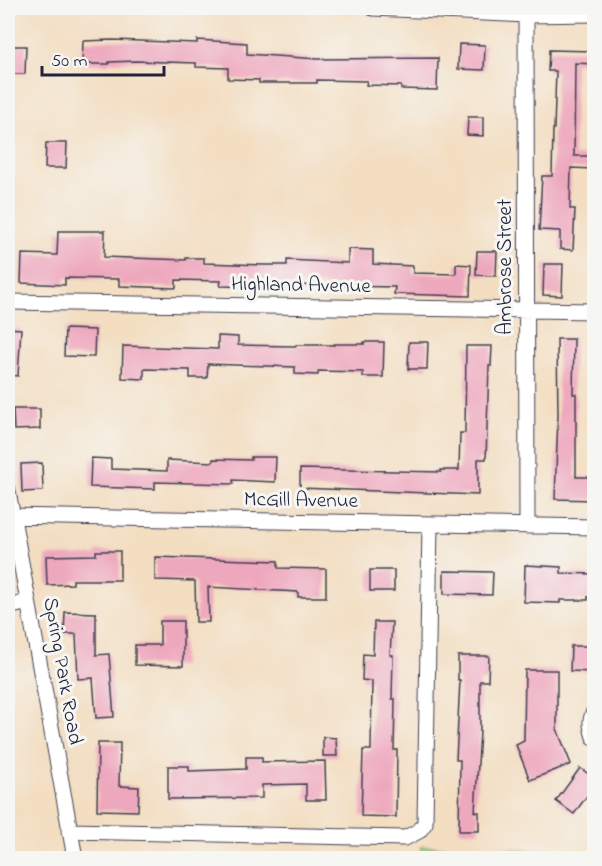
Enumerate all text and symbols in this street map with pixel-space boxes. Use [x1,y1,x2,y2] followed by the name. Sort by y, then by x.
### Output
[42,39,164,77] scale bar
[51,49,88,75] text: 50 m
[491,199,521,335] street label: Ambrose Street
[231,270,372,304] street label: Highland Avenue
[244,485,359,517] street label: McGill Avenue
[32,595,90,748] street label: Spring Park Road

